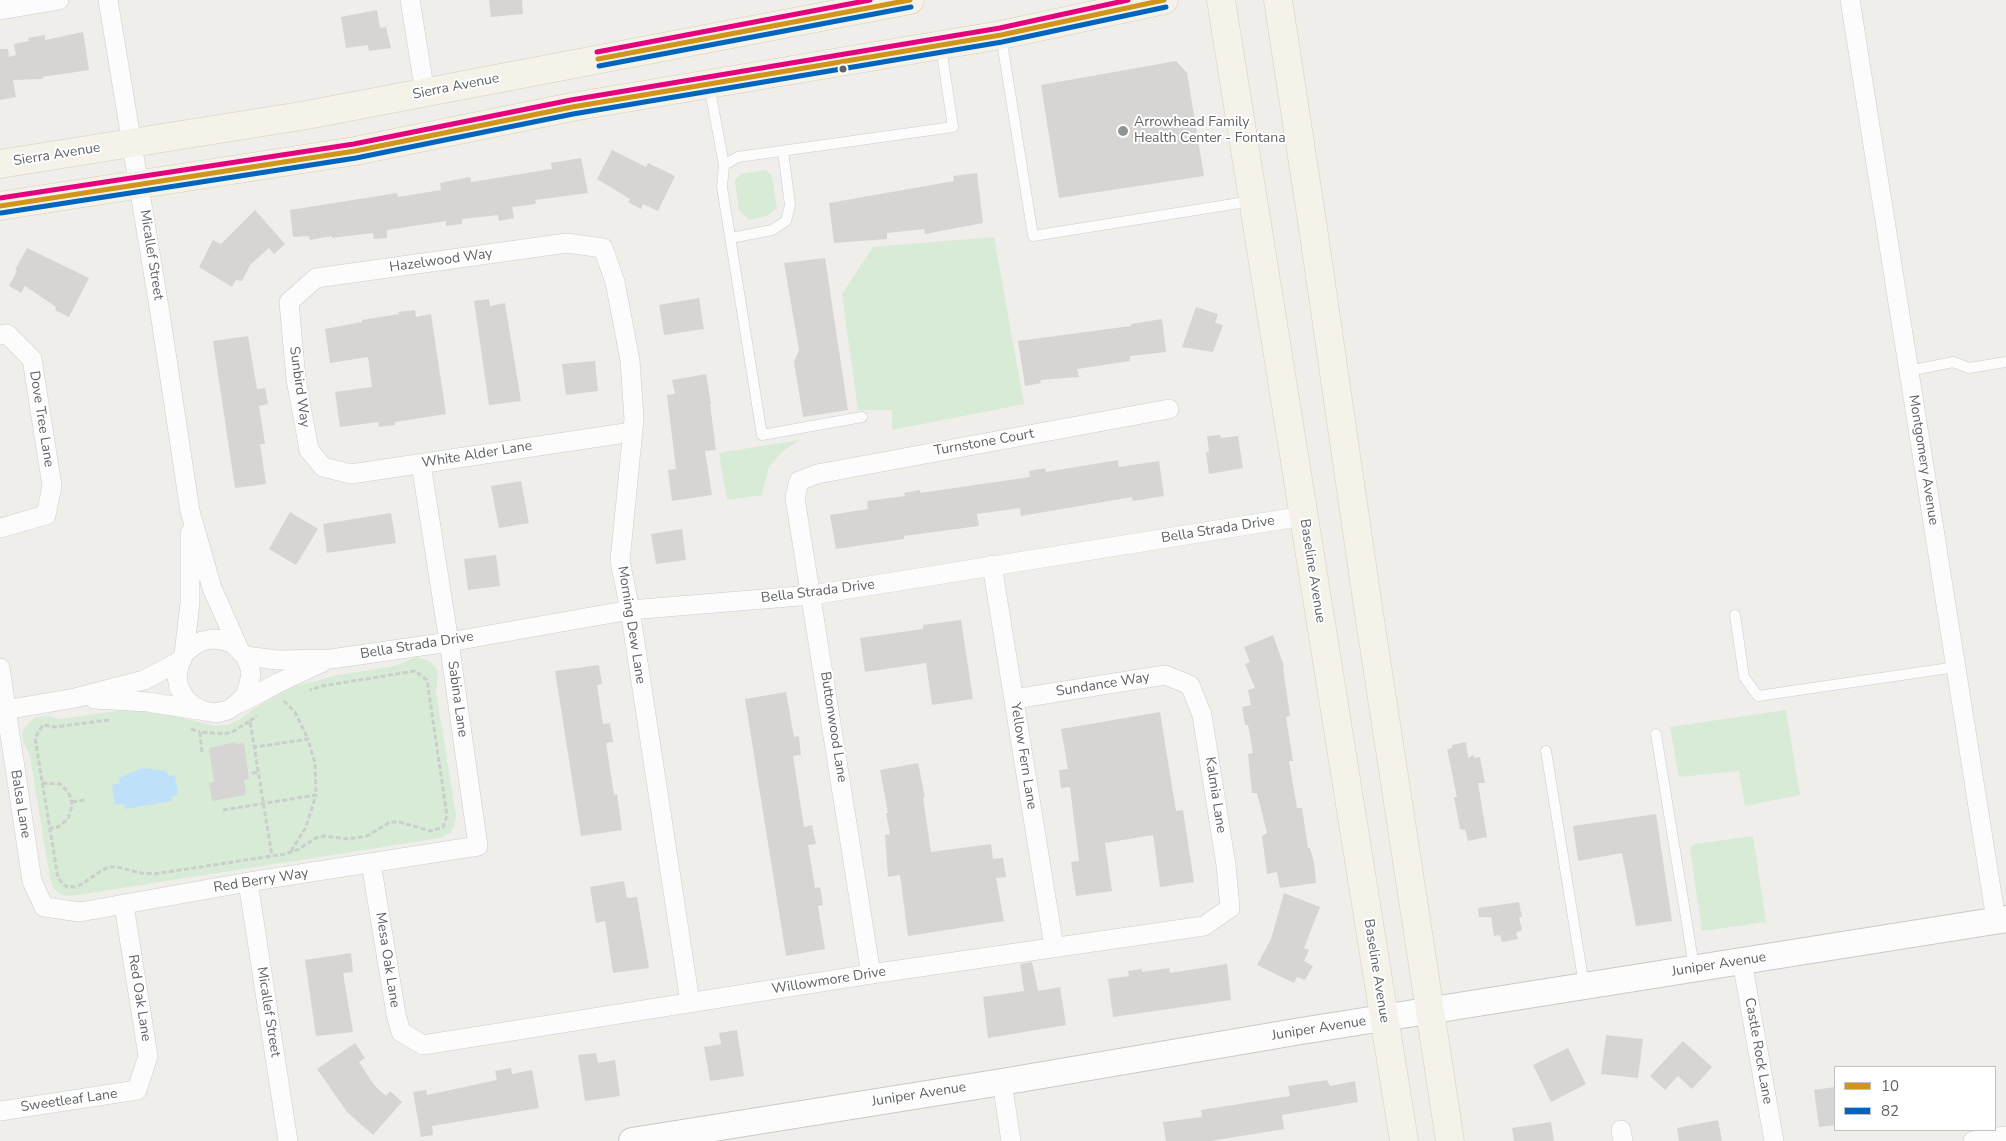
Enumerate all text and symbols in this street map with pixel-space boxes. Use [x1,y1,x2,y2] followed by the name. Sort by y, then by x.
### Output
[838,64,848,74] unlabelled marker
[411,70,501,104] street label: Sierra Avenue
[1134,115,1286,148] place label: Arrowhead Family Health Center - Fontana
[1116,124,1130,138] marker: Arrowhead Family Health Center - Fontana
[12,140,102,170] street label: Sierra Avenue
[136,209,166,301] street label: Micallef Street
[388,245,494,277] street label: Hazelwood Way
[285,345,313,429] street label: Sunbird Way
[25,370,57,468] street label: Dove Tree Lane
[1904,394,1942,526] street label: Montgomery Avenue
[933,426,1035,460] street label: Turnstone Court
[421,438,533,472] street label: White Alder Lane
[1160,513,1276,547] street label: Bella Strada Drive
[1295,518,1329,624] street label: Baseline Avenue
[613,565,649,685] street label: Morning Dew Lane
[760,577,876,607] street label: Bella Strada Drive
[359,629,475,663] street label: Bella Strada Drive
[443,660,471,738] street label: Sabina Lane
[1055,669,1151,701] street label: Sundance Way
[816,670,850,784] street label: Buttonwood Lane
[1006,701,1040,811] street label: Yellow Fern Lane
[1201,756,1229,834] street label: Kalmia Lane
[6,769,34,839] street label: Balsa Lane
[212,865,310,897] street label: Red Berry Way
[371,911,403,1009] street label: Mesa Oak Lane
[1359,918,1393,1024] street label: Baseline Avenue
[1671,949,1767,981] street label: Juniper Avenue
[124,953,154,1043] street label: Red Oak Lane
[771,964,887,998] street label: Willowmore Drive
[253,966,283,1058] street label: Micallef Street
[1740,996,1776,1106] street label: Castle Rock Lane
[1271,1013,1367,1045] street label: Juniper Avenue
[1834,1066,1996,1131] legend
[1881,1076,1899,1096] text: 10
[871,1079,967,1111] street label: Juniper Avenue
[20,1086,118,1116] street label: Sweetleaf Lane
[1881,1101,1899,1121] text: 82

